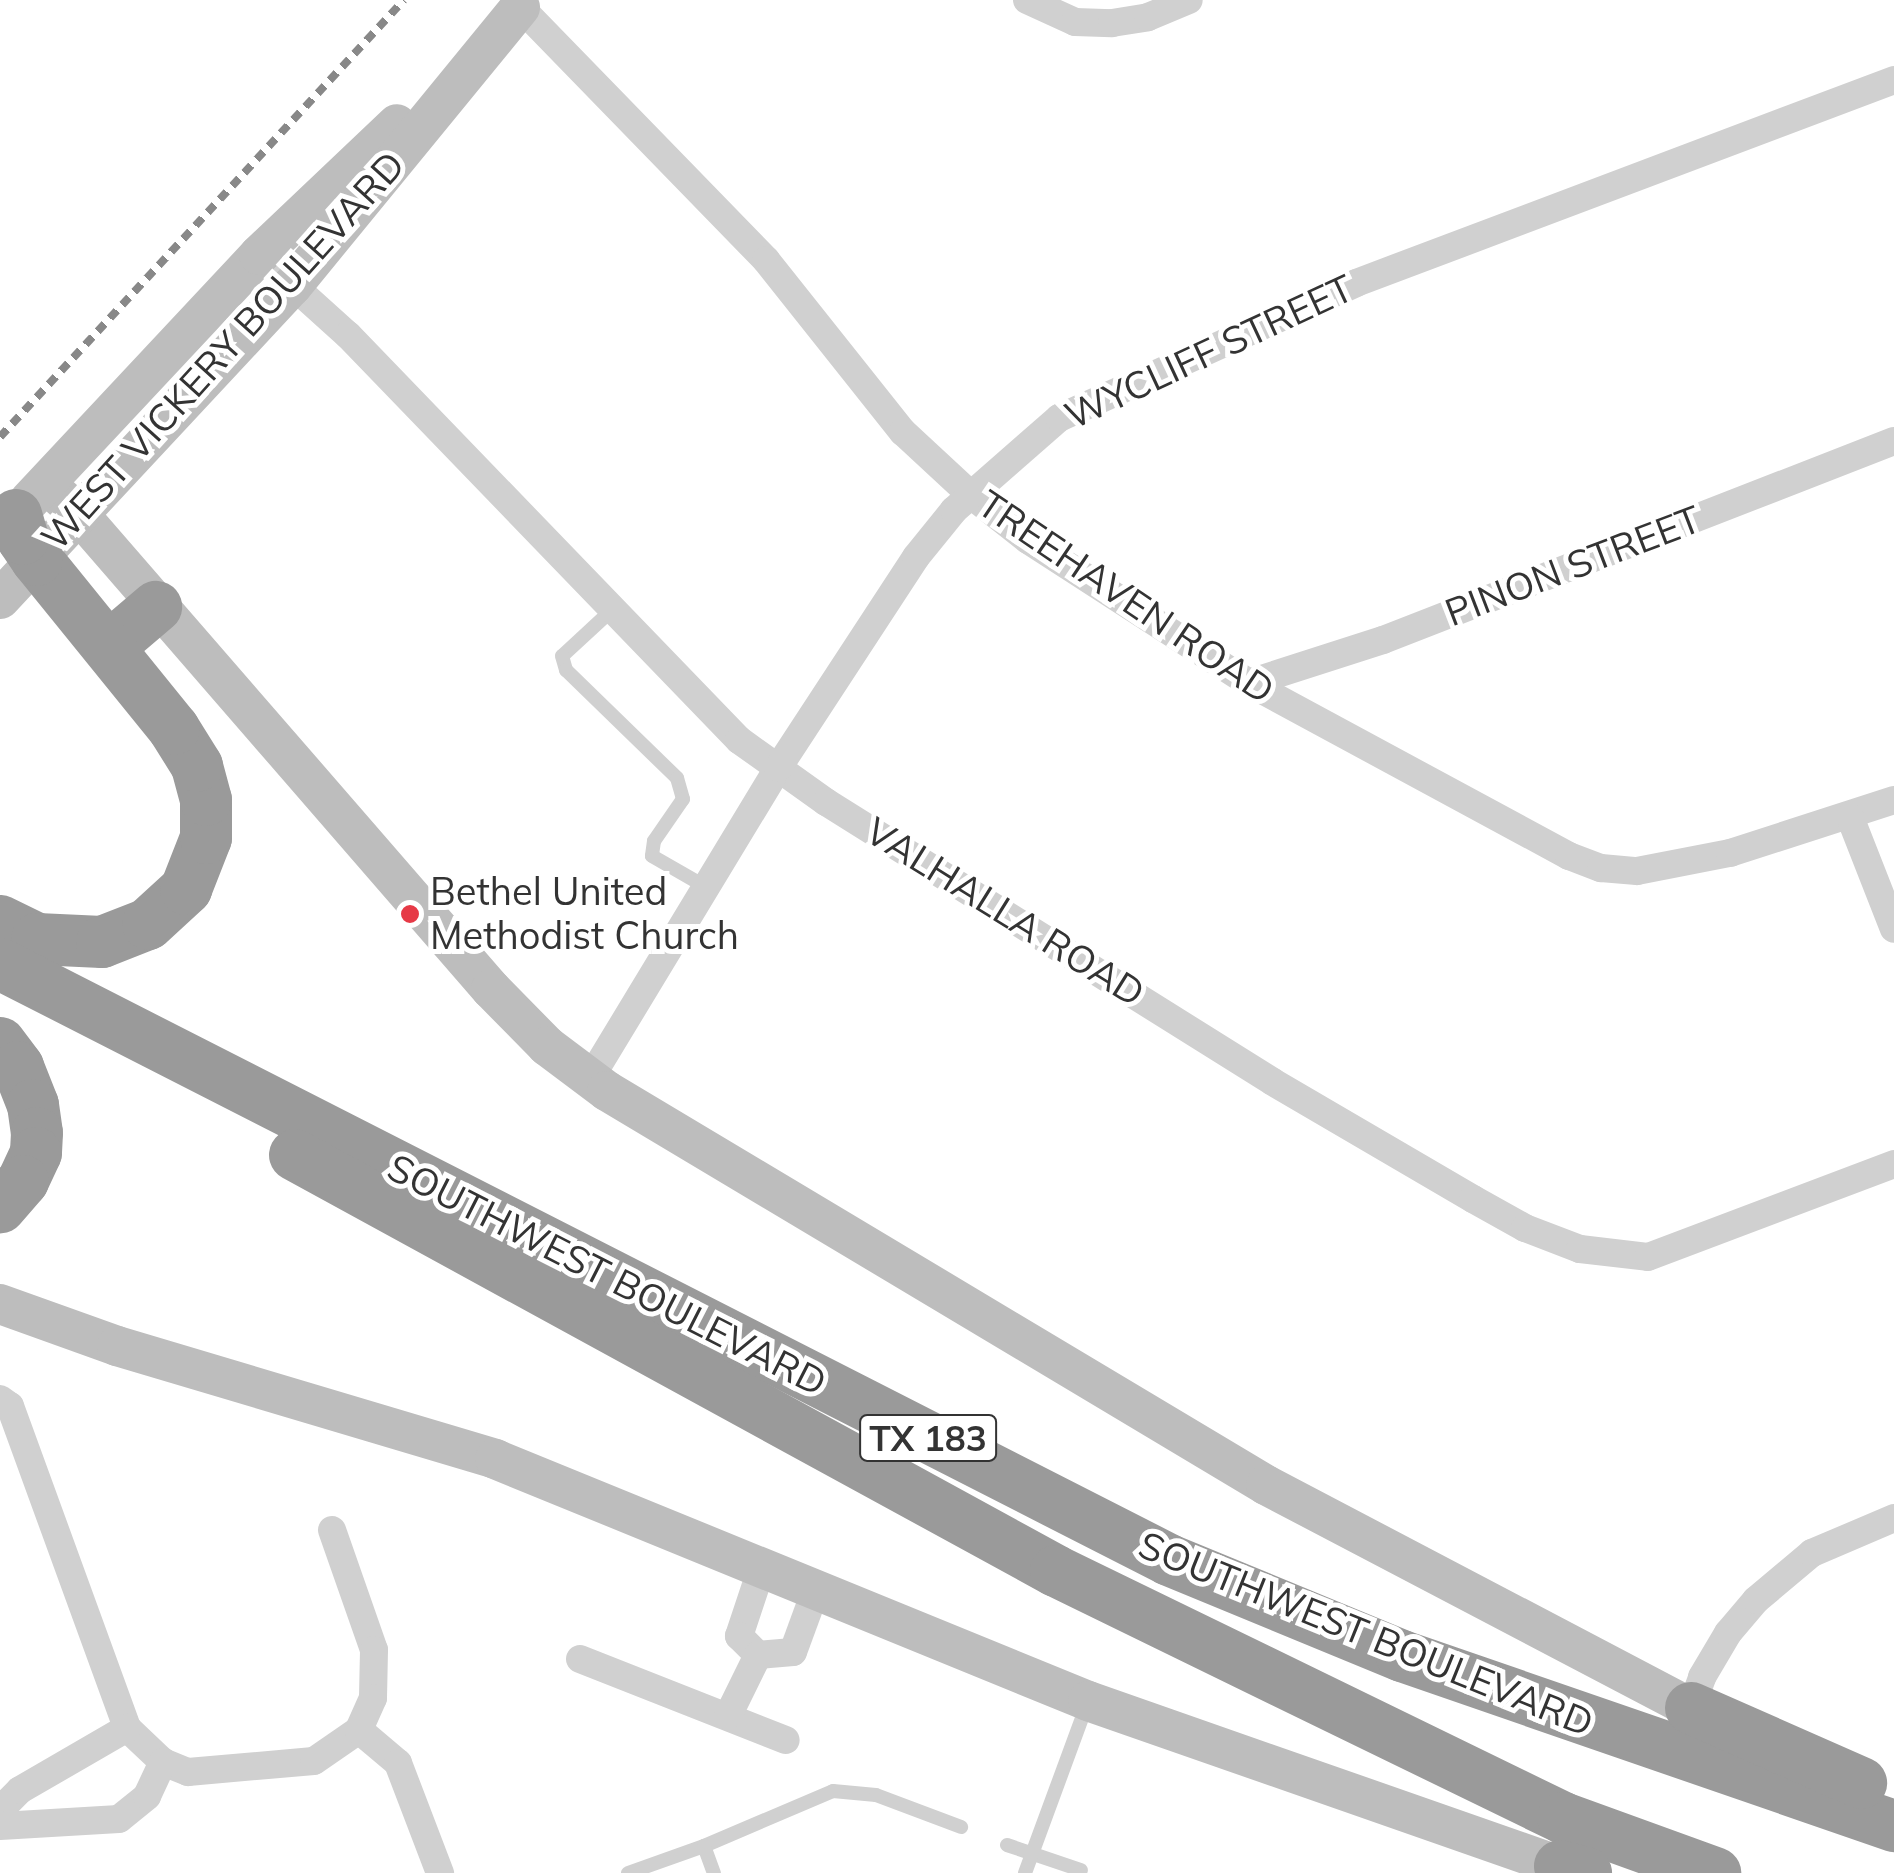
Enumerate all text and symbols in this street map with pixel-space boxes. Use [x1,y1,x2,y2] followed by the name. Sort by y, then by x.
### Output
[32,142,414,560] street label: WEST VICKERY BOULEVARD
[1058,265,1360,439] street label: WYCLIFF STREET
[969,481,1283,713] street label: TREEHAVEN ROAD
[1439,496,1707,636] street label: PINON STREET
[857,808,1153,1016] street label: VALHALLA ROAD
[430,869,739,958] place label: Bethel United Methodist Church
[399,903,421,925] marker: Bethel United Methodist Church
[380,1144,834,1406] street label: SOUTHWEST BOULEVARD
[858,1408,998,1468] road number: TX 183
[1132,1522,1600,1746] street label: SOUTHWEST BOULEVARD

